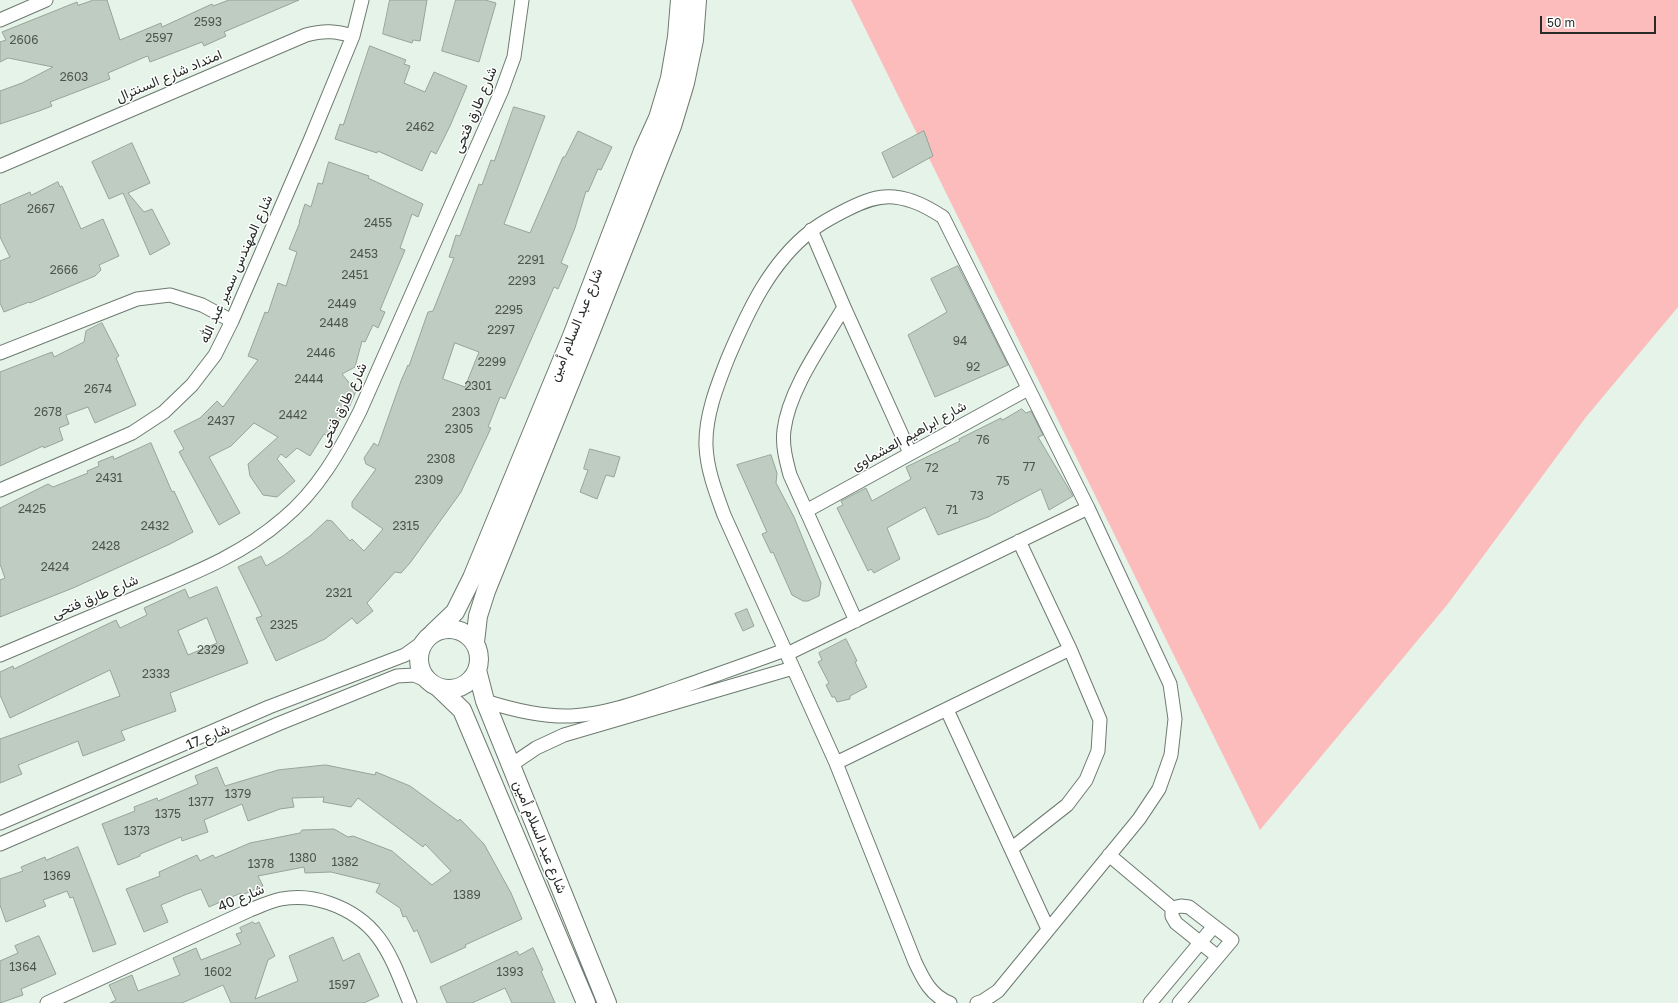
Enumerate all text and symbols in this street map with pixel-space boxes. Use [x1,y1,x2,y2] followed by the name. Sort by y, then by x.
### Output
[1542,8,1658,34] scale bar
[194,15,222,29] house number: 2593
[1547,15,1575,30] text: 50 m
[145,31,173,45] house number: 2597
[10,33,38,47] house number: 2606
[113,46,225,106] street label: امتداد شارع السنترال
[449,64,501,156] street label: شارع طارق فتحى
[60,70,88,84] house number: 2603
[406,120,434,134] house number: 2462
[196,192,276,346] street label: شارع المهندس سمير عبد الله
[27,202,55,216] house number: 2667
[364,216,392,230] house number: 2455
[350,247,378,261] house number: 2453
[518,253,544,267] house number: 2291
[50,263,78,277] house number: 2666
[546,266,606,384] street label: شارع عبد السلام أمين
[341,268,369,282] house number: 2451
[508,274,536,288] house number: 2293
[328,297,356,311] house number: 2449
[495,303,523,317] house number: 2295
[320,316,348,330] house number: 2448
[487,323,515,337] house number: 2297
[953,334,967,348] house number: 94
[307,346,335,360] house number: 2446
[478,355,506,369] house number: 2299
[315,360,371,450] street label: شارع طارق فتحى
[966,360,980,374] house number: 92
[295,372,323,386] house number: 2444
[464,379,492,393] house number: 2301
[84,382,112,396] house number: 2674
[849,397,969,475] street label: شارع ابراهيم العشماوى
[34,405,62,419] house number: 2678
[452,405,480,419] house number: 2303
[279,408,307,422] house number: 2442
[207,414,235,428] house number: 2437
[445,422,473,436] house number: 2305
[976,433,990,447] house number: 76
[427,452,455,466] house number: 2308
[1023,460,1035,474] house number: 77
[925,461,939,475] house number: 72
[95,471,123,485] house number: 2431
[415,473,443,487] house number: 2309
[996,474,1010,488] house number: 75
[970,489,984,503] house number: 73
[18,502,46,516] house number: 2425
[946,503,958,517] house number: 71
[141,519,169,533] house number: 2432
[393,519,419,533] house number: 2315
[92,539,120,553] house number: 2428
[41,560,69,574] house number: 2424
[49,571,141,623] street label: شارع طارق فتحى
[326,586,352,600] house number: 2321
[270,618,298,632] house number: 2325
[197,643,225,657] house number: 2329
[142,667,170,681] house number: 2333
[184,720,232,754] street label: شارع 17
[510,778,570,896] street label: شارع عبد السلام أمين
[225,787,251,801] house number: 1379
[188,795,214,809] house number: 1377
[155,807,181,821] house number: 1375
[124,824,150,838] house number: 1373
[289,851,317,865] house number: 1380
[331,855,359,869] house number: 1382
[248,857,274,871] house number: 1378
[43,869,71,883] house number: 1369
[215,881,267,915] street label: شارع 40
[453,888,481,902] house number: 1389
[9,960,37,974] house number: 1364
[204,965,232,979] house number: 1602
[496,965,524,979] house number: 1393
[329,978,355,992] house number: 1597

